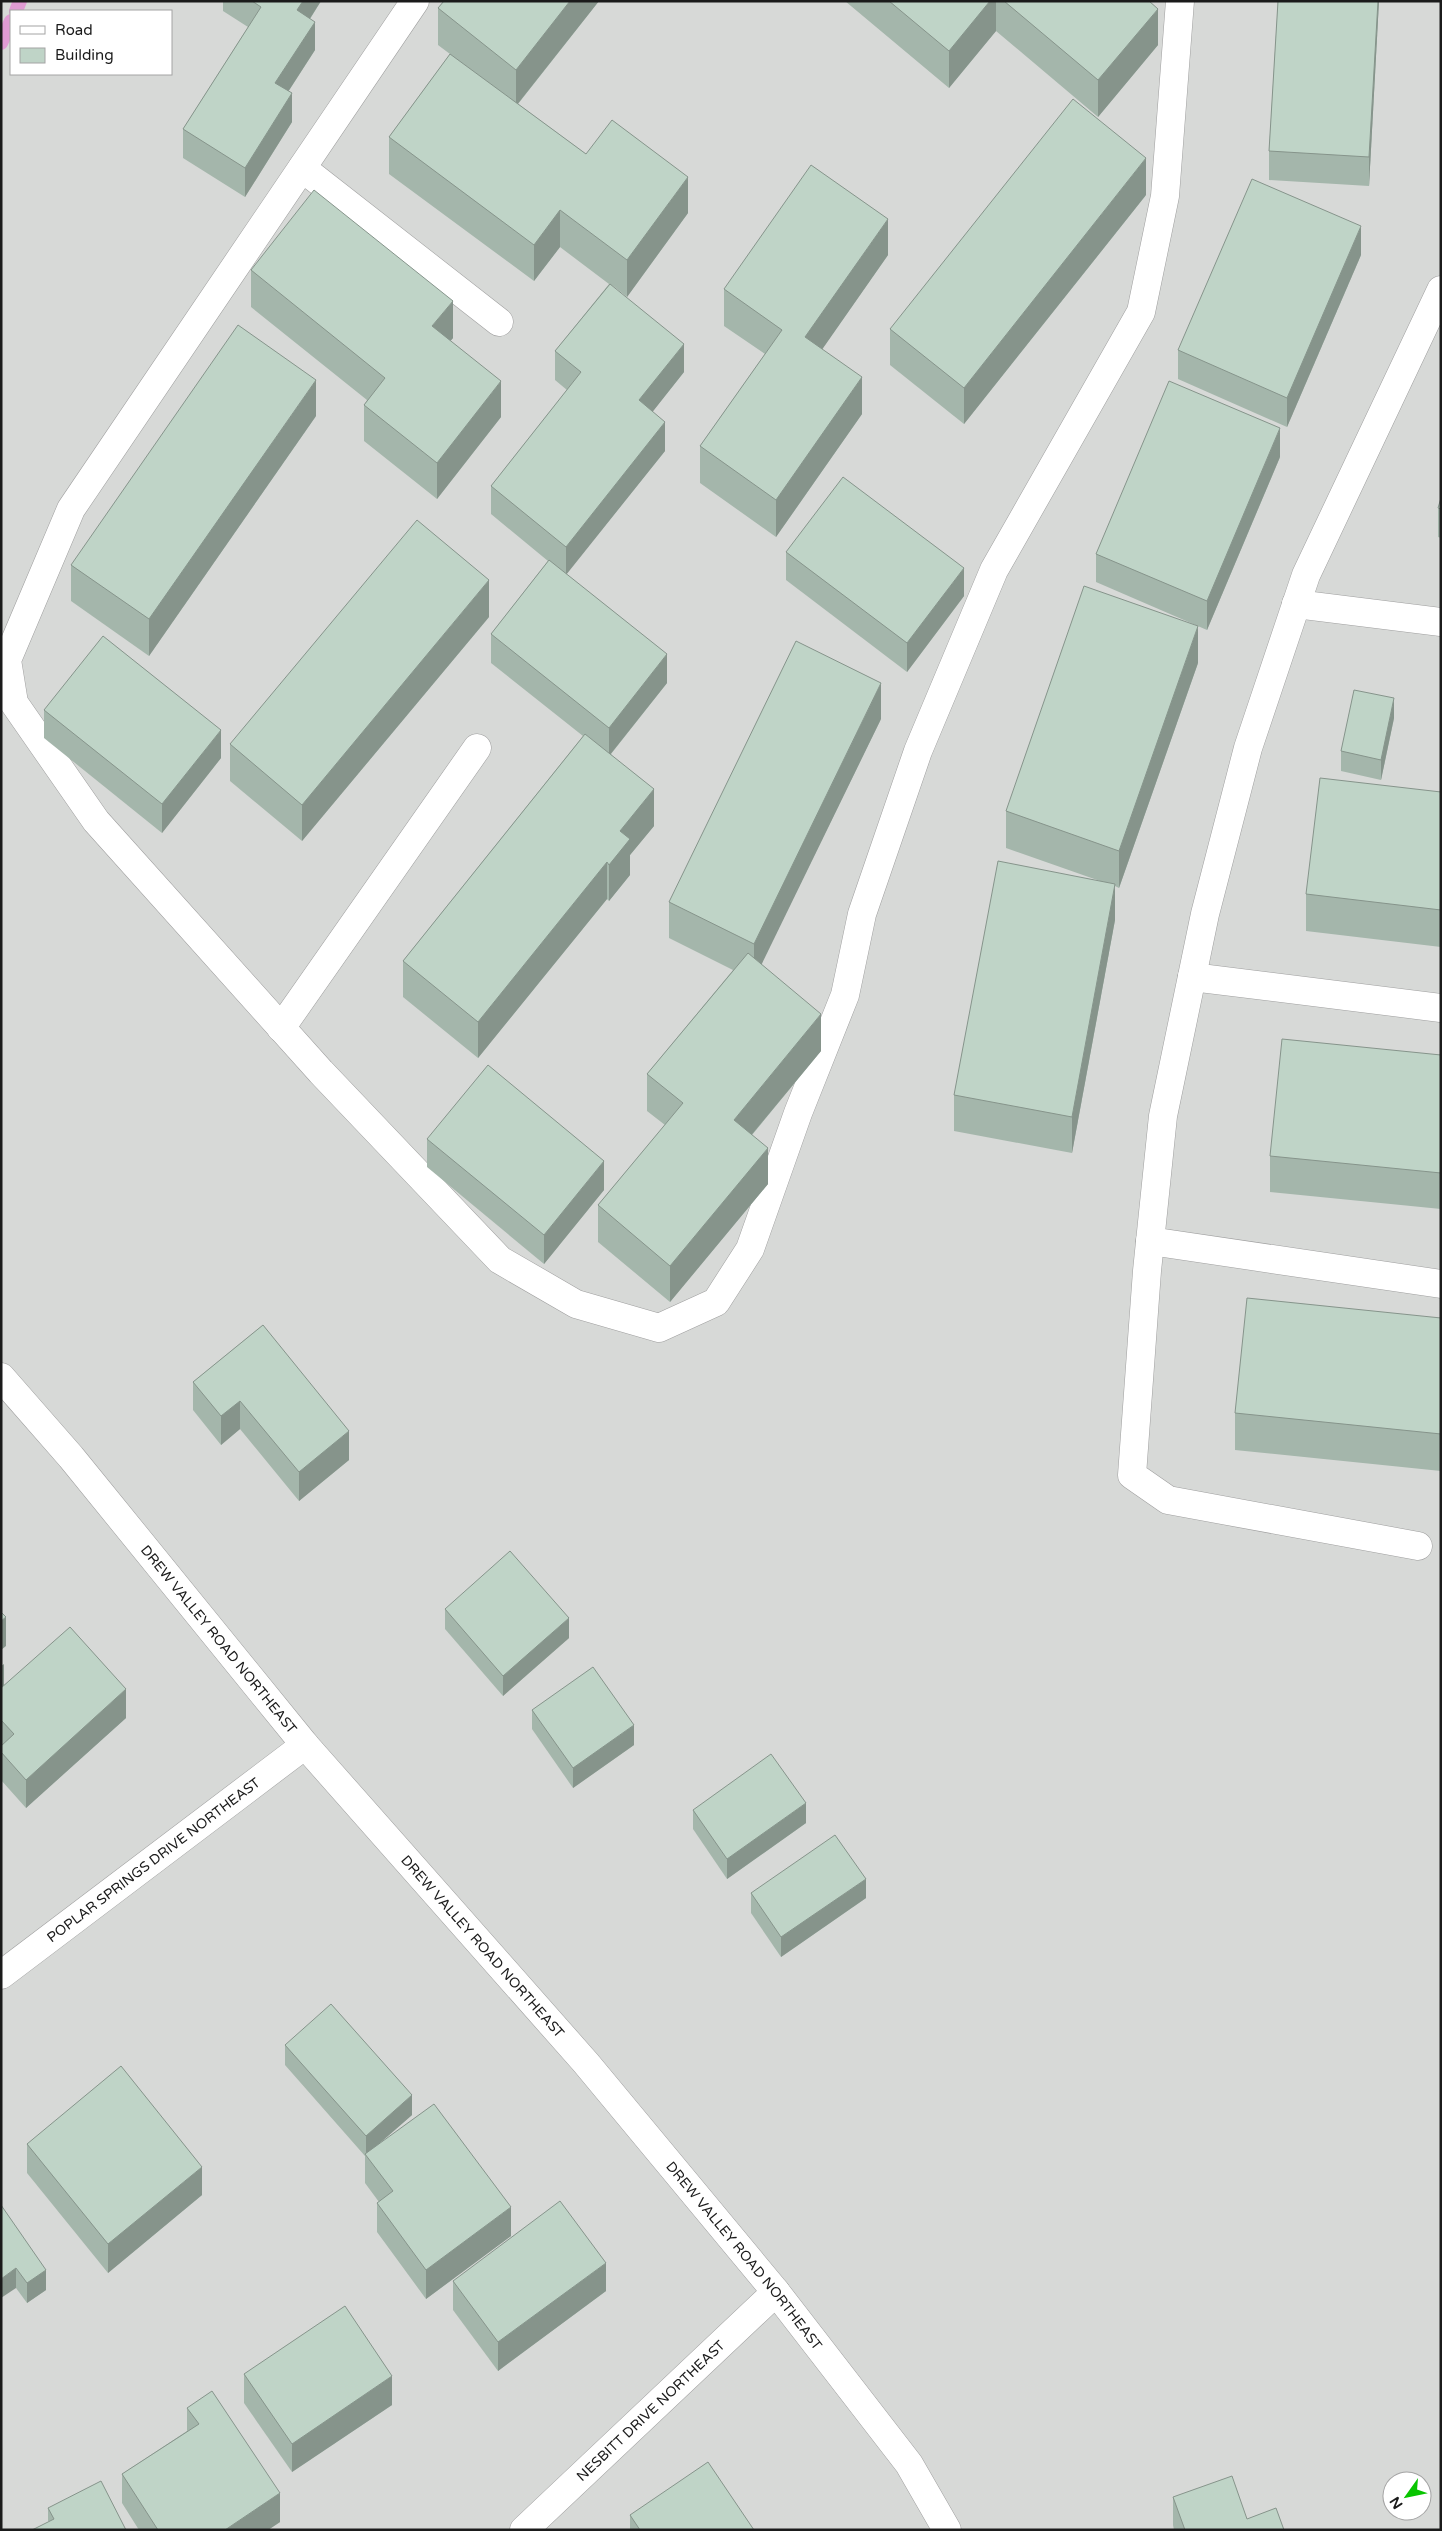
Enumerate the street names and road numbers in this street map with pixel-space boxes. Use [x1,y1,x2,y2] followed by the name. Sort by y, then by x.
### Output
[137,1542,301,1738] street label: DREW VALLEY ROAD NORTHEAST
[44,1774,264,1946] street label: POPLAR SPRINGS DRIVE NORTHEAST
[397,1852,568,2042] street label: DREW VALLEY ROAD NORTHEAST
[662,2158,826,2354] street label: DREW VALLEY ROAD NORTHEAST
[573,2337,729,2485] street label: NESBITT DRIVE NORTHEAST

